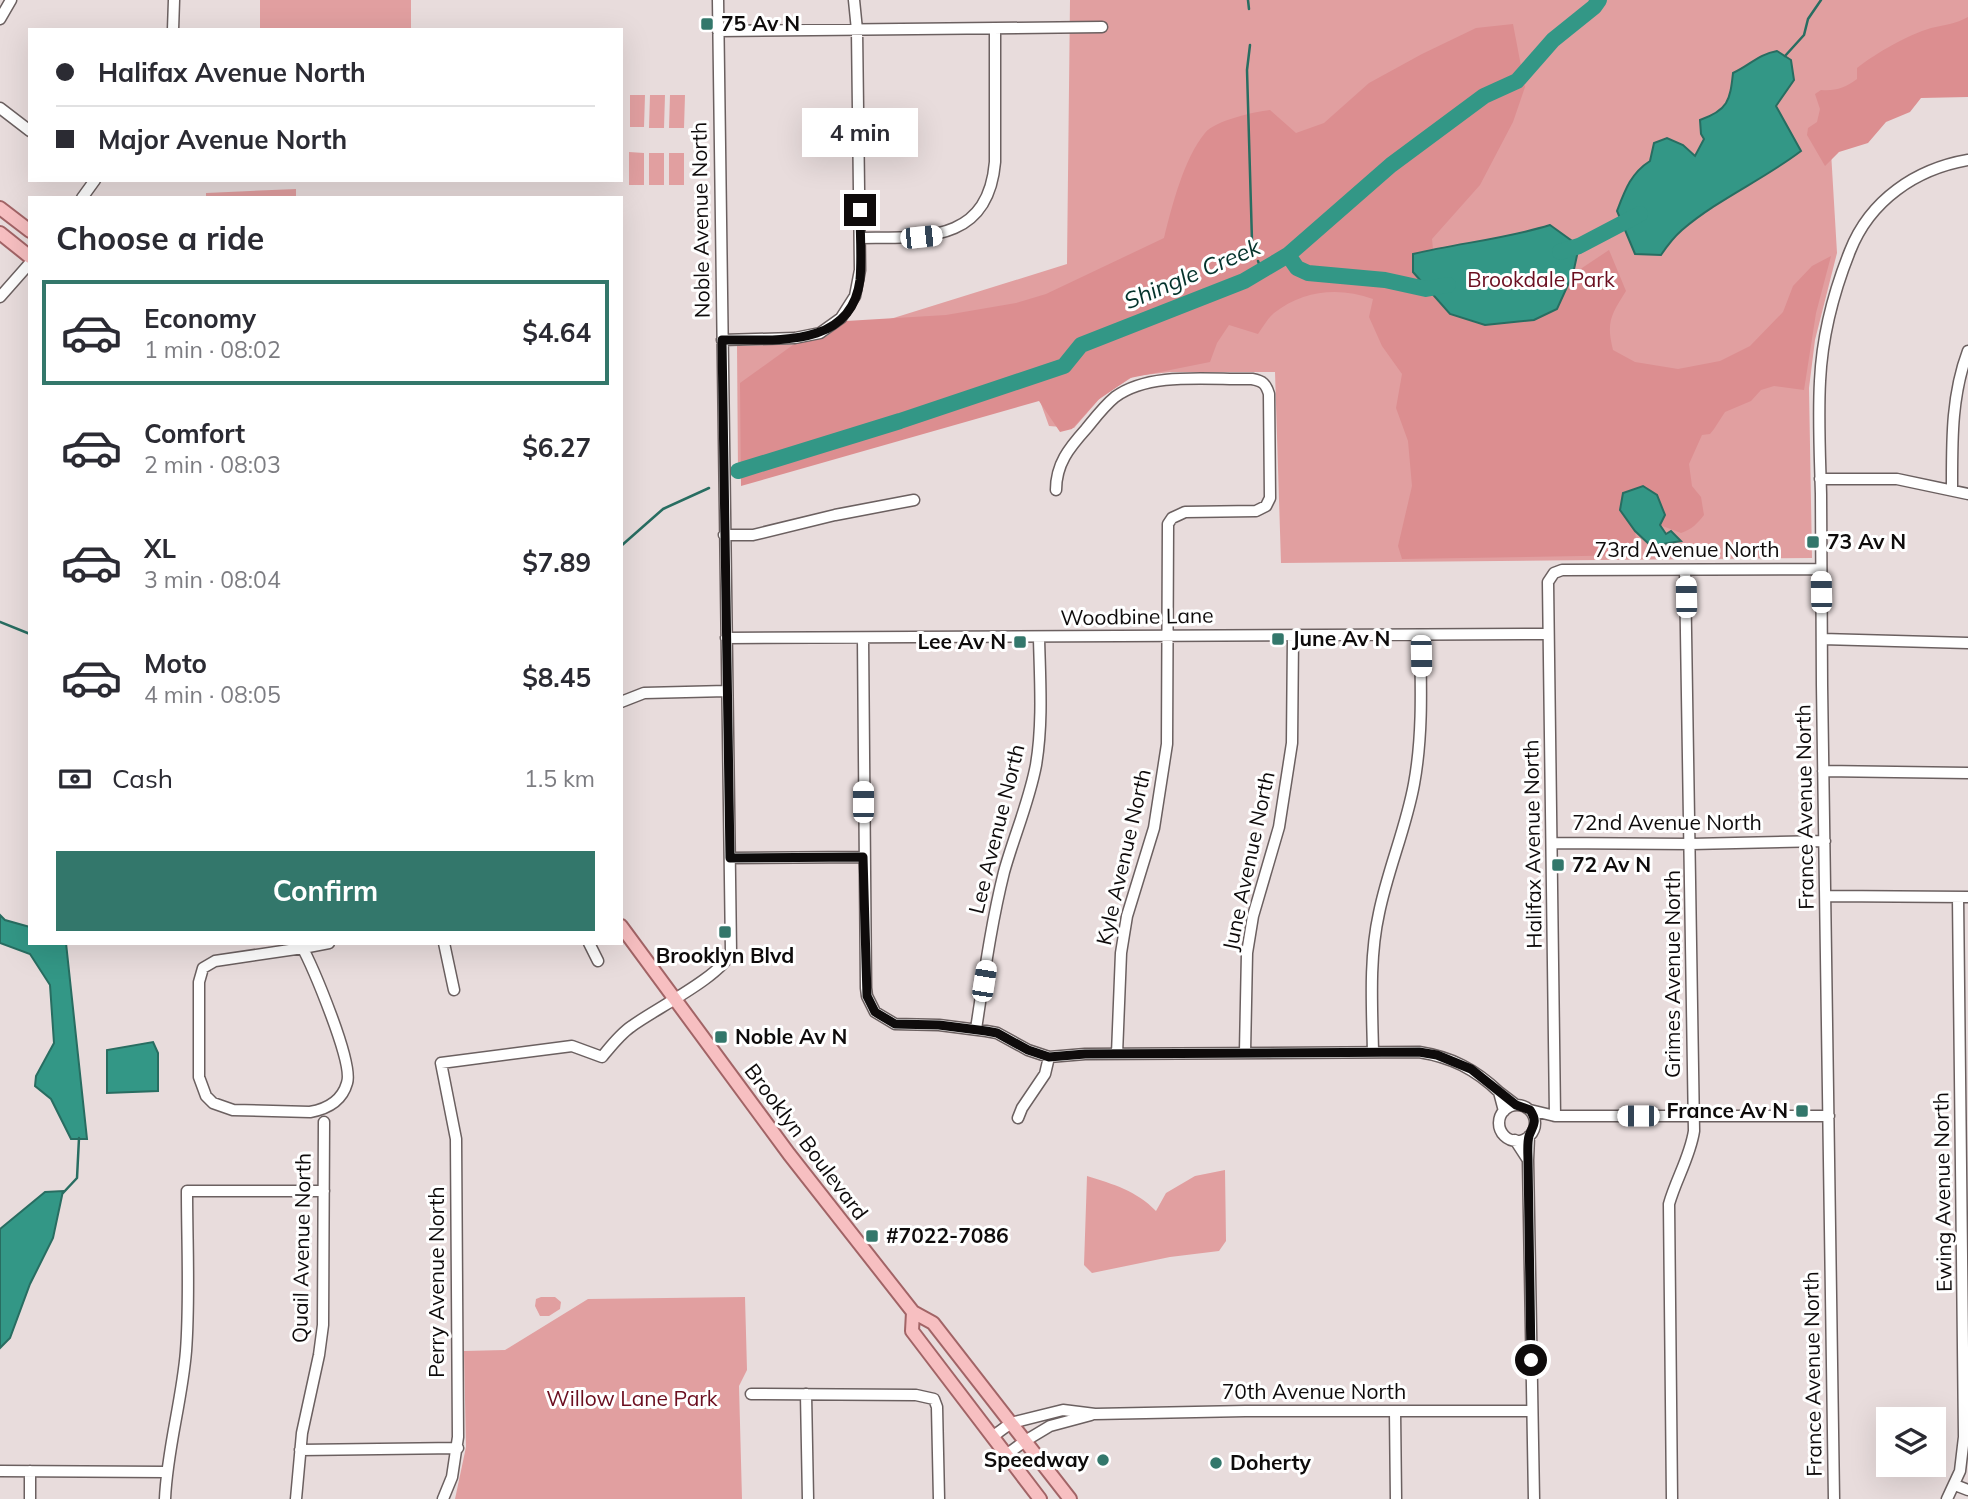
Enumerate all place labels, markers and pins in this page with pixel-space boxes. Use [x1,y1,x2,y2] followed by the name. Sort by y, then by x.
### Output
[721,10,800,36] place label: 75 Av N
[699,16,715,32] marker: 75 Av N
[1827,528,1906,554] place label: 73 Av N
[1805,534,1821,550] marker: 73 Av N
[1292,625,1390,651] place label: June Av N
[917,628,1006,654] place label: Lee Av N
[1270,631,1286,647] marker: June Av N
[1012,634,1028,650] marker: Lee Av N
[1572,851,1651,877] place label: 72 Av N
[1550,857,1566,873] marker: 72 Av N
[717,924,733,940] marker: Brooklyn Blvd
[656,942,794,968] place label: Brooklyn Blvd
[735,1023,847,1049] place label: Noble Av N
[713,1029,729,1045] marker: Noble Av N
[1667,1097,1788,1123] place label: France Av N
[1794,1103,1810,1119] marker: France Av N
[886,1222,1009,1248] place label: #7022-7086
[864,1228,880,1244] marker: #7022-7086
[984,1446,1090,1472] place label: Speedway
[1230,1449,1312,1475] place label: Doherty
[1095,1452,1111,1468] marker: Speedway
[1208,1455,1224,1471] marker: Doherty

